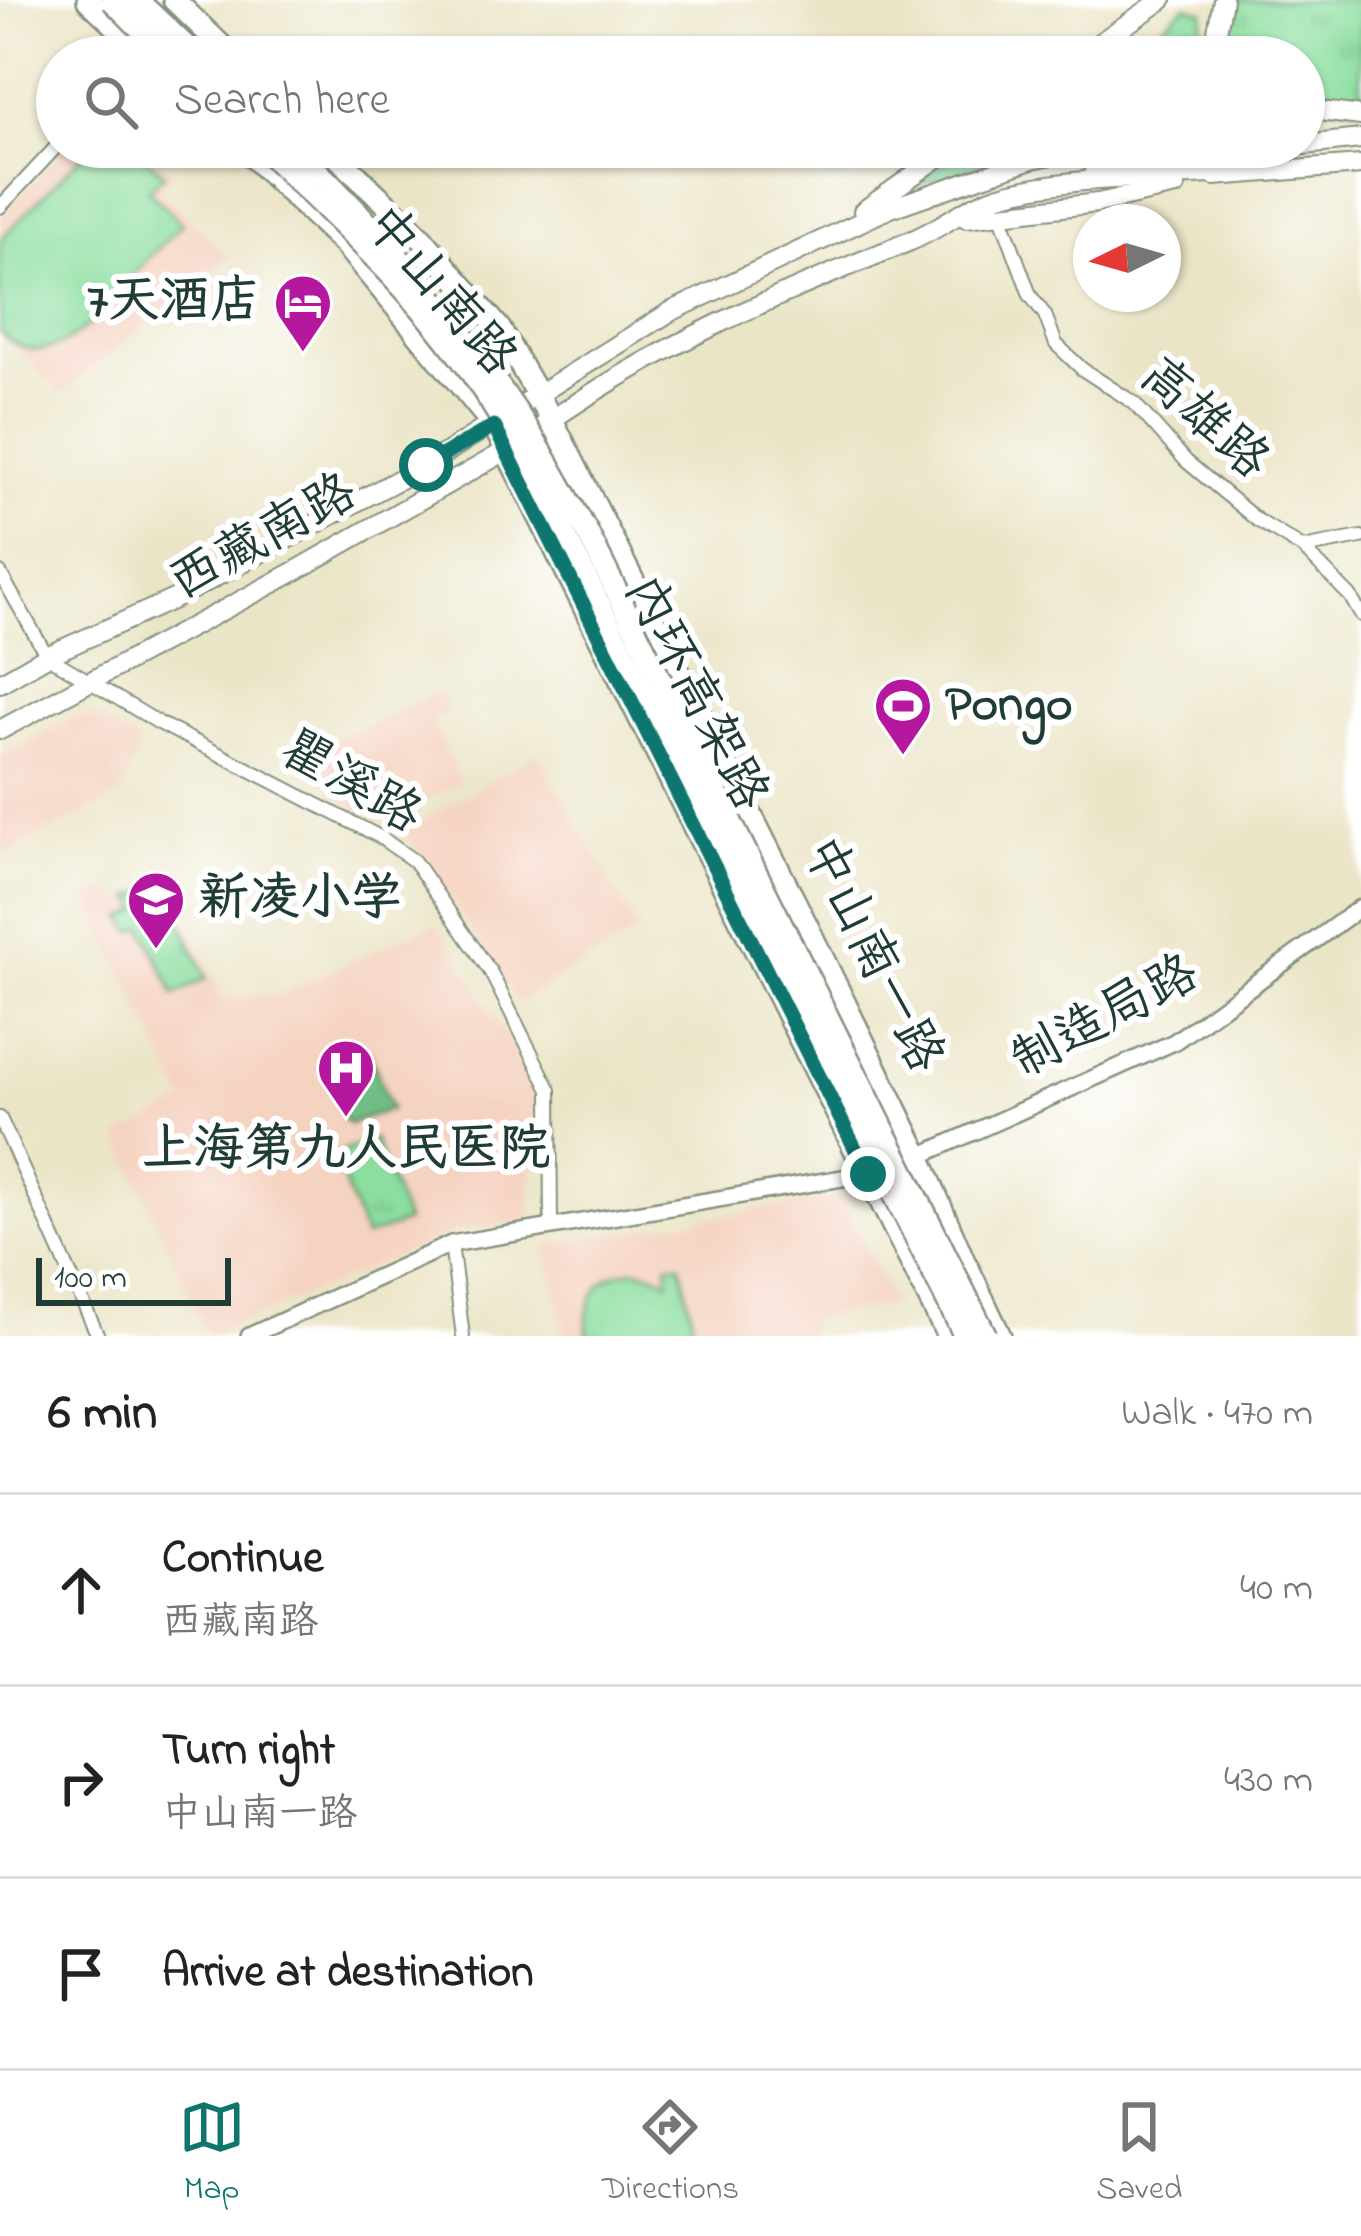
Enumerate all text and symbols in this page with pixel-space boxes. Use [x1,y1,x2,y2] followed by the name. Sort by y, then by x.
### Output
[36,36,1325,168] search box
[78,69,144,135] icon: search
[174,69,390,135] text: Search here
[345,190,533,394] street label: 中山南路
[1073,204,1181,312] north arrow
[87,266,261,341] place label: 7天酒店
[272,272,334,354] hotel icon: 7天酒店
[1121,341,1285,499] street label: 高雄路
[399,438,453,492] route start
[157,457,371,621] street label: 西藏南路
[603,563,785,825] street label: 内环高架路
[945,669,1073,745] place label: Pongo
[872,675,934,757] sports icon: Pongo
[265,713,435,855] street label: 瞿溪路
[781,824,961,1086] street label: 中山南一路
[198,863,402,938] place label: 新凌小学
[125,869,187,951] school or university icon: 新凌小学
[997,938,1213,1100] street label: 制造局路
[315,1037,377,1119] hospital icon: 上海第九人民医院
[142,1114,550,1189] place label: 上海第九人民医院
[841,1147,895,1201] route end
[36,1252,231,1305] scale bar
[54,1255,127,1303] text: 100 m
[48,1377,157,1452] text: 6 min
[1121,1386,1313,1443] text: Walk · 470 m
[162,1527,323,1593] text: Continue
[48,1557,114,1623] icon: ahead
[1240,1561,1313,1618] text: 40 m
[162,1595,318,1652] text: 西藏南路
[162,1719,335,1785] text: Turn right
[48,1749,114,1815] icon: right
[1224,1753,1313,1810] text: 430 m
[162,1787,357,1844] text: 中山南一路
[48,1941,114,2007] icon: arrive
[162,1941,533,2007] text: Arrive at destination
[179,2094,245,2214] tab: Map
[602,2094,739,2214] tab: Directions
[1096,2094,1182,2214] tab: Saved

